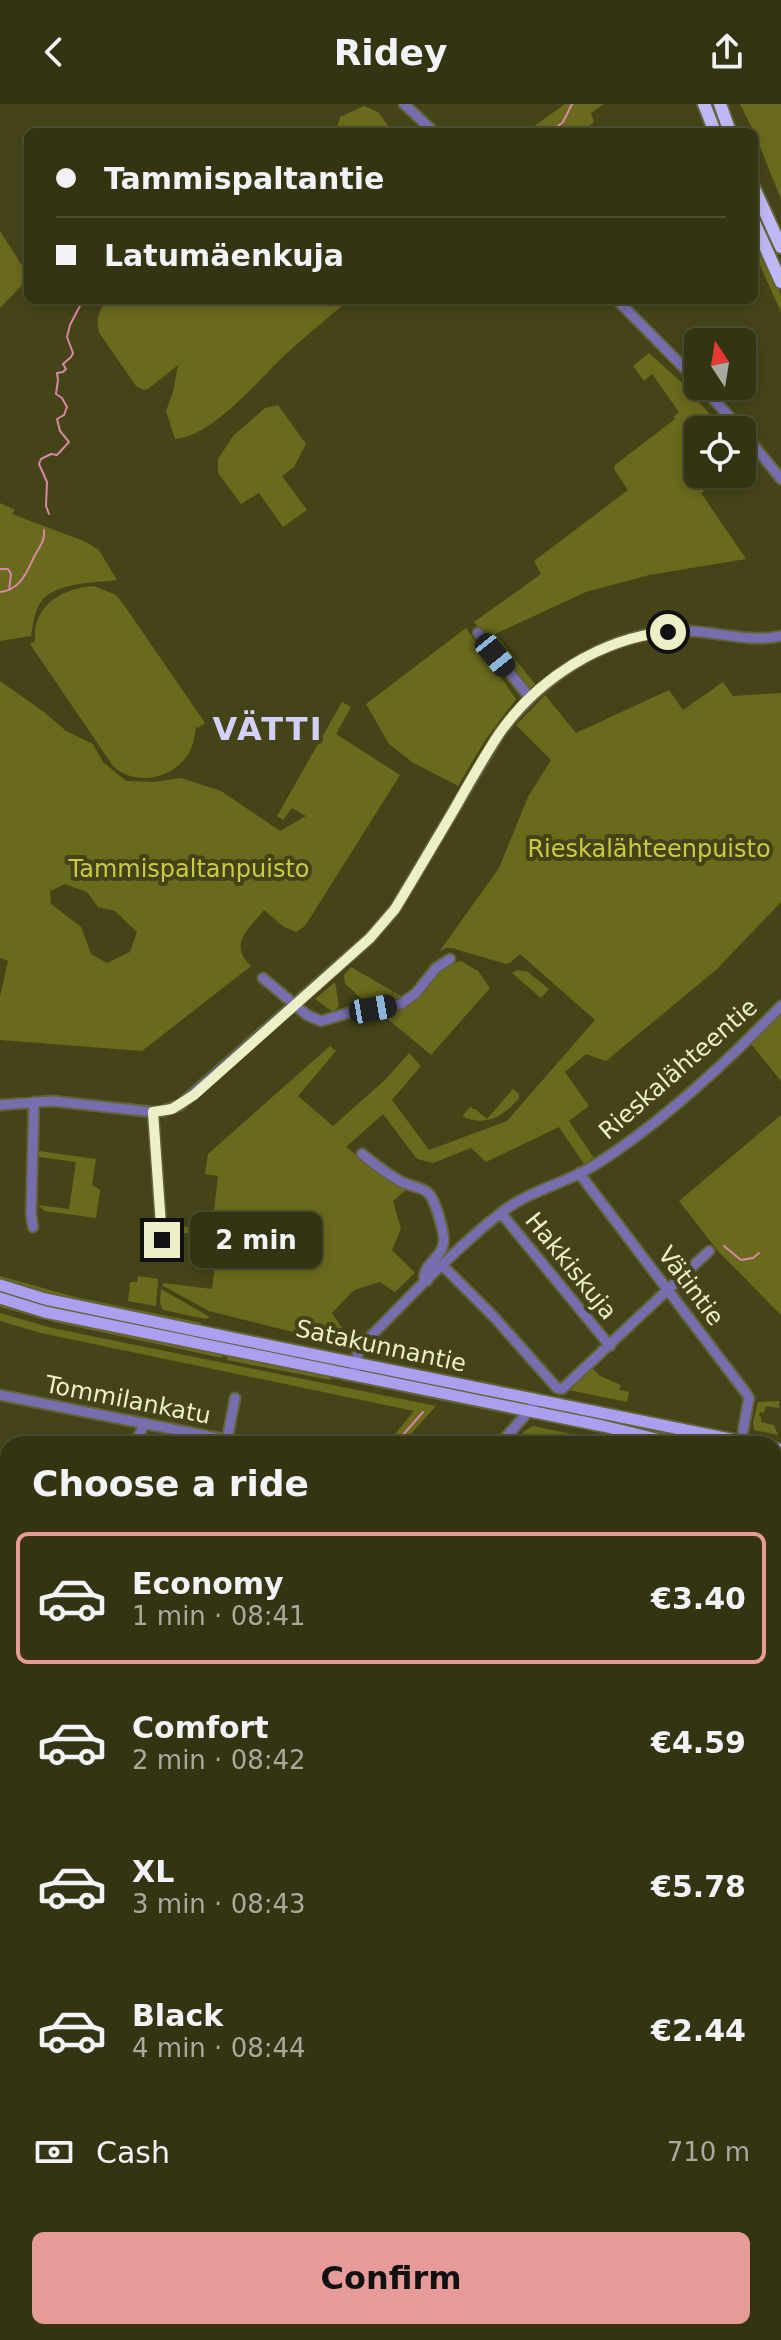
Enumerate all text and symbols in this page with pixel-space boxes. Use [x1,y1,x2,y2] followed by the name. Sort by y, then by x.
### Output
[32,30,76,74] icon: back
[705,30,749,74] icon: share
[334,32,447,73] text: Ridey
[104,161,384,196] text: Tammispaltantie
[104,238,344,273] text: Latumäenkuja
[684,328,756,400] north arrow
[684,328,756,488] map controls
[684,416,756,488] button: locate
[650,614,686,650] route start
[471,629,519,681] car
[212,710,324,748] district label: VÄTTI
[527,835,771,863] park label: Rieskalähteenpuisto
[68,855,309,883] park label: Tammispaltanpuisto
[347,993,399,1025] car
[593,993,763,1145] street label: Rieskalähteentie
[519,1207,623,1325] street label: Hakkiskuja
[190,1212,322,1268] callout: 2 min
[144,1222,180,1258] route end
[215,1225,297,1255] text: 2 min
[652,1241,730,1331] street label: Vätintie
[293,1314,469,1378] street label: Satakunnantie
[42,1370,213,1430] street label: Tommilankatu
[32,1463,309,1504] text: Choose a ride
[36,1562,108,1634] icon: car
[132,1566,284,1601] text: Economy
[651,1581,746,1616] text: €3.40
[132,1601,306,1631] text: 1 min · 08:41
[36,1706,108,1778] icon: car
[132,1710,269,1745] text: Comfort
[651,1725,746,1760] text: €4.59
[132,1745,306,1775] text: 2 min · 08:42
[36,1850,108,1922] icon: car
[132,1854,174,1889] text: XL
[651,1869,746,1904] text: €5.78
[132,1889,306,1919] text: 3 min · 08:43
[36,1994,108,2066] icon: car
[132,1998,223,2033] text: Black
[651,2013,746,2048] text: €2.44
[132,2033,306,2063] text: 4 min · 08:44
[32,2130,76,2174] icon: cash
[96,2135,170,2170] text: Cash
[667,2137,750,2167] text: 710 m
[32,2232,750,2324] button: Confirm

